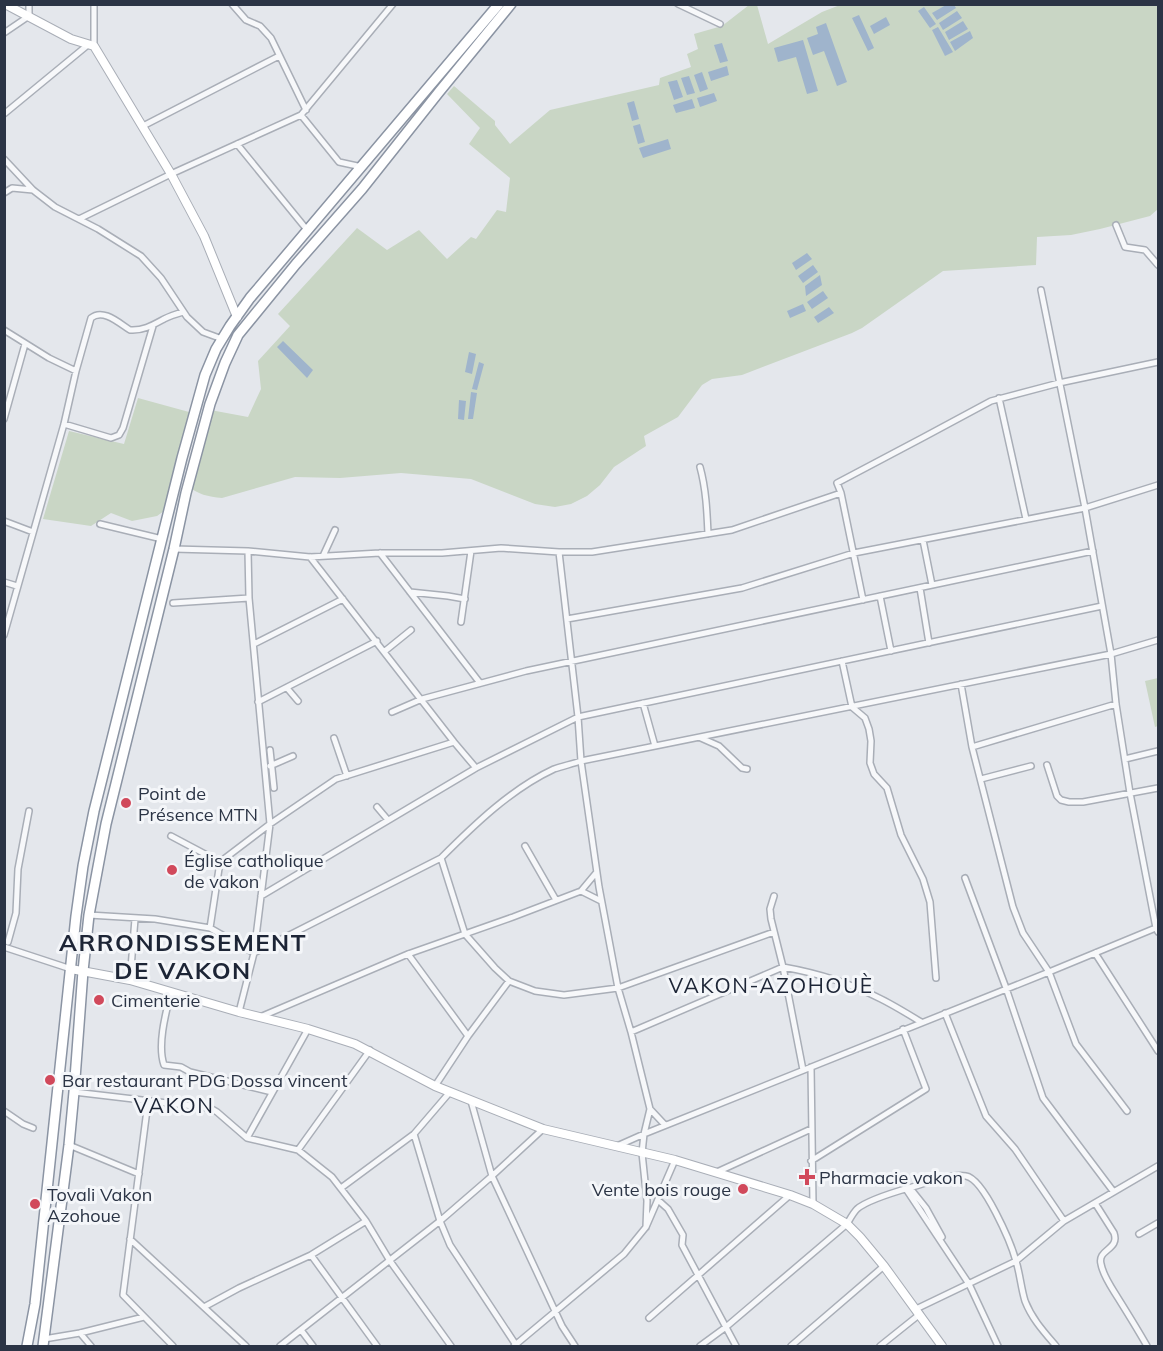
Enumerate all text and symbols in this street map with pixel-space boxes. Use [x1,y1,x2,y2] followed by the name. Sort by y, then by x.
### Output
[138,782,258,826] place label: Point de Présence MTN
[119,796,133,810] marker: Point de Présence MTN
[184,849,324,893] place label: Église catholique de vakon
[165,863,179,877] marker: Église catholique de vakon
[59,927,307,985] district label: ARRONDISSEMENT DE VAKON
[668,972,874,998] district label: VAKON-AZOHOUÈ
[111,989,200,1012] place label: Cimenterie
[92,993,106,1007] marker: Cimenterie
[62,1069,347,1092] place label: Bar restaurant PDG Dossa vincent
[43,1073,57,1087] marker: Bar restaurant PDG Dossa vincent
[133,1092,215,1118] district label: VAKON
[819,1166,963,1189] place label: Pharmacie vakon
[800,1170,814,1184] marker: Pharmacie vakon
[592,1178,731,1201] place label: Vente bois rouge
[736,1182,750,1196] marker: Vente bois rouge
[47,1183,152,1227] place label: Tovali Vakon Azohoue
[28,1197,42,1211] marker: Tovali Vakon Azohoue

